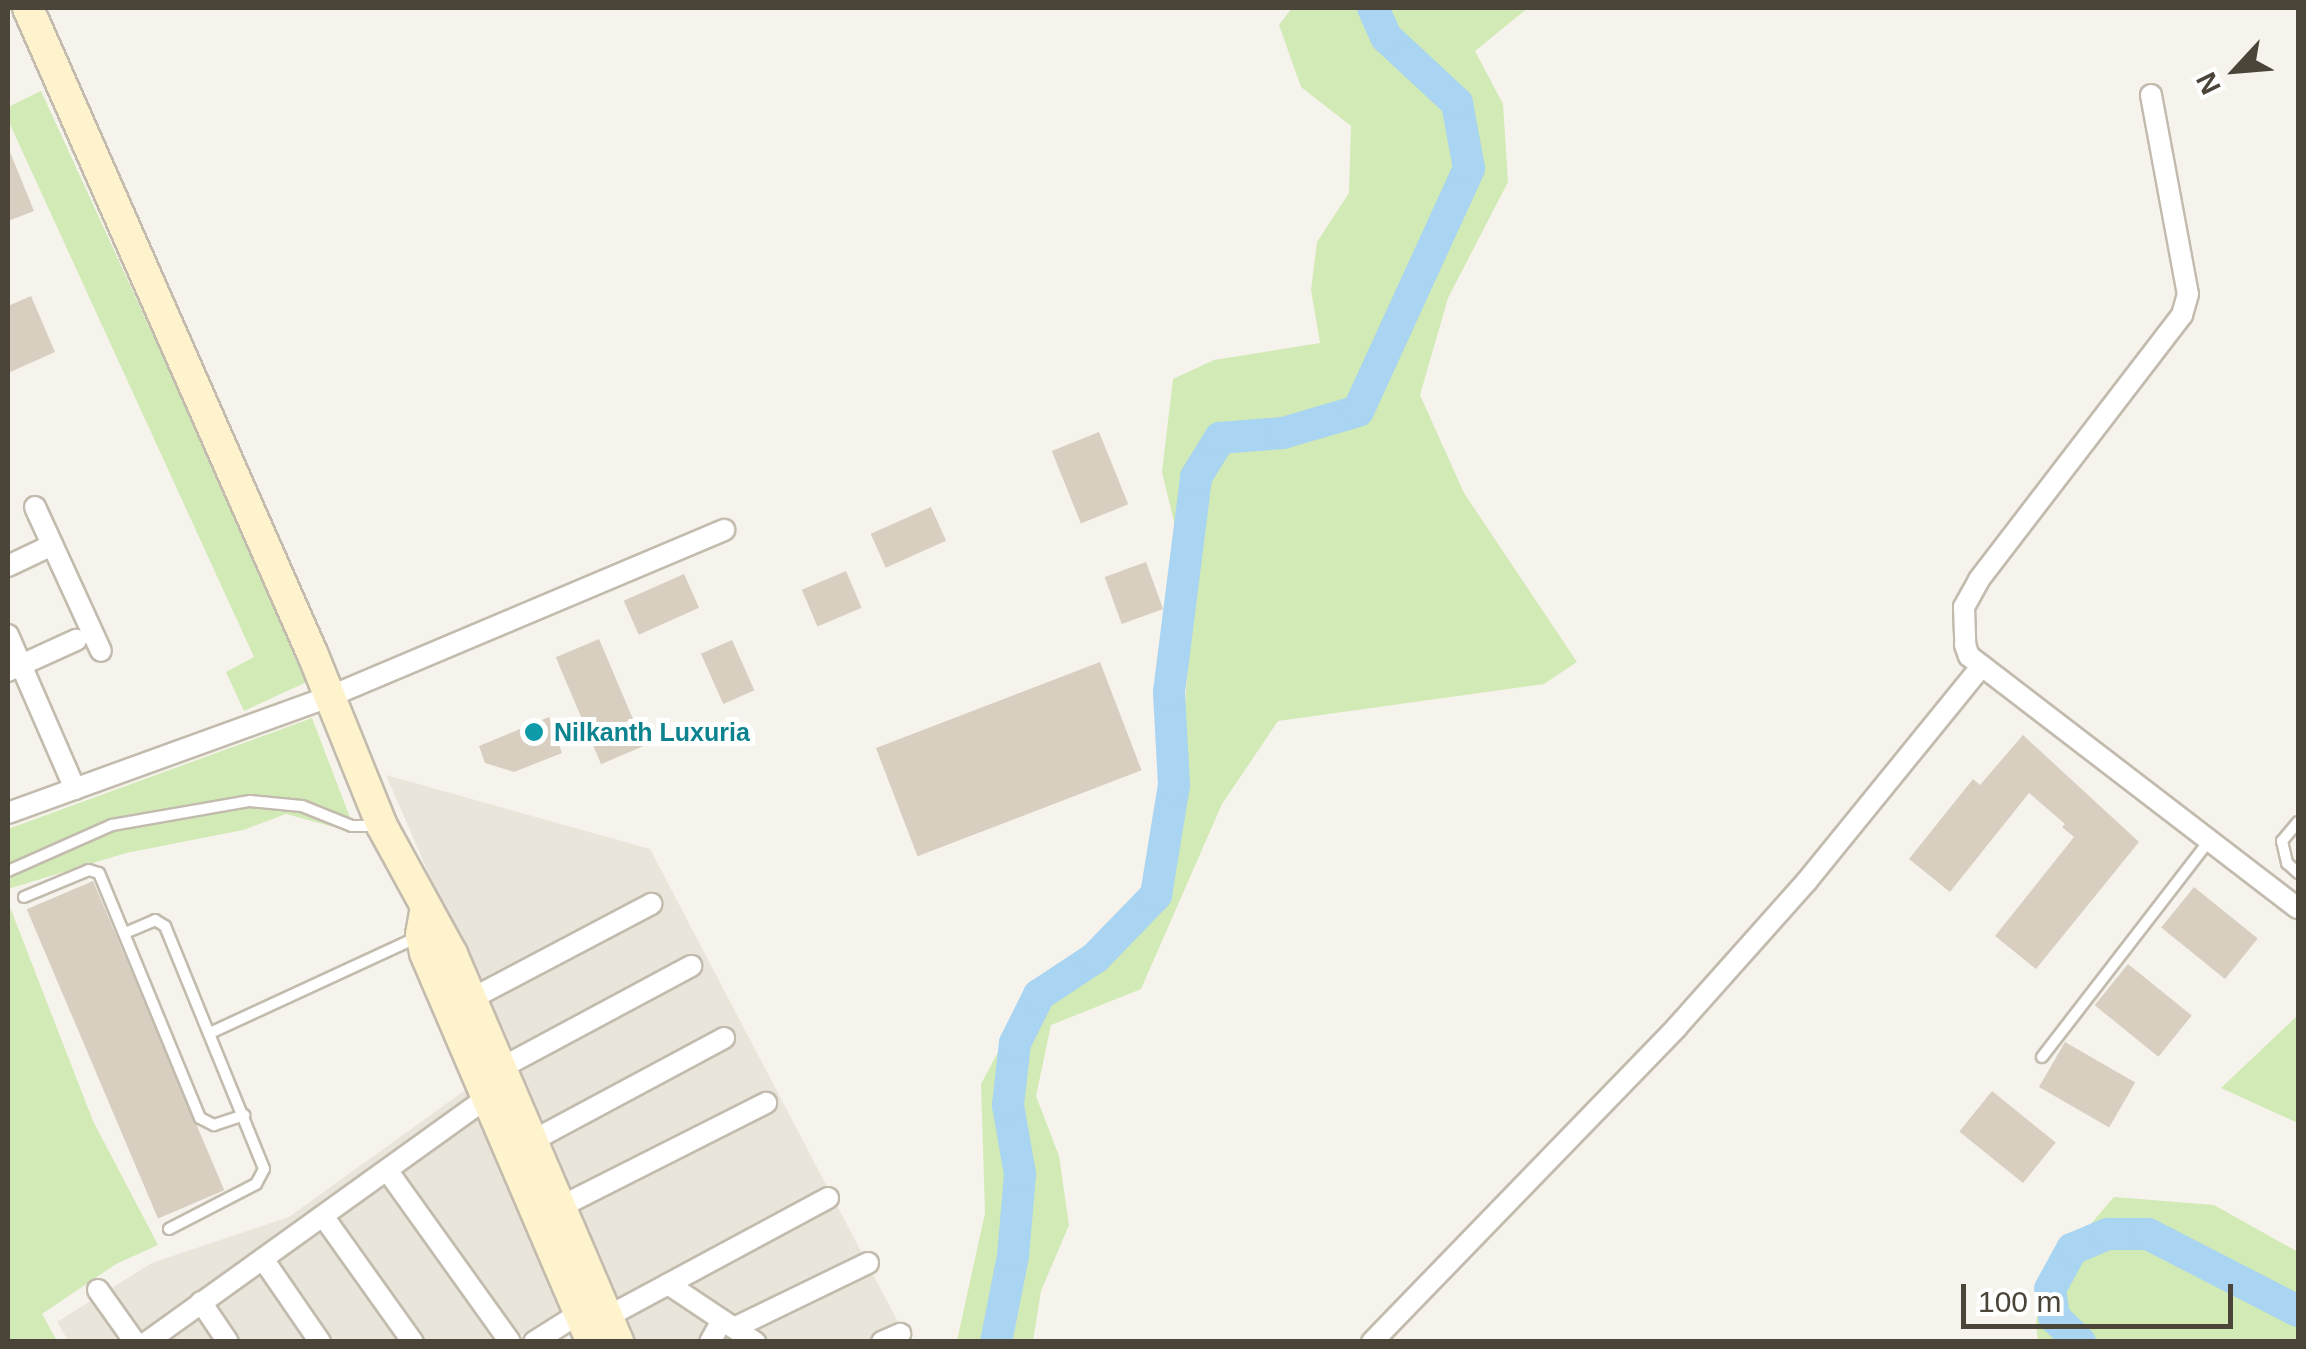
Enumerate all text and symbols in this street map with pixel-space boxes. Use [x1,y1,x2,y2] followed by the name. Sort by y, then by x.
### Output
[2186,20,2286,120] north arrow
[2190,67,2227,99] text: N
[554,717,750,747] place label: Nilkanth Luxuria
[523,721,545,743] marker: Nilkanth Luxuria
[1966,1264,2238,1326] scale bar
[1978,1285,2061,1318] text: 100 m

